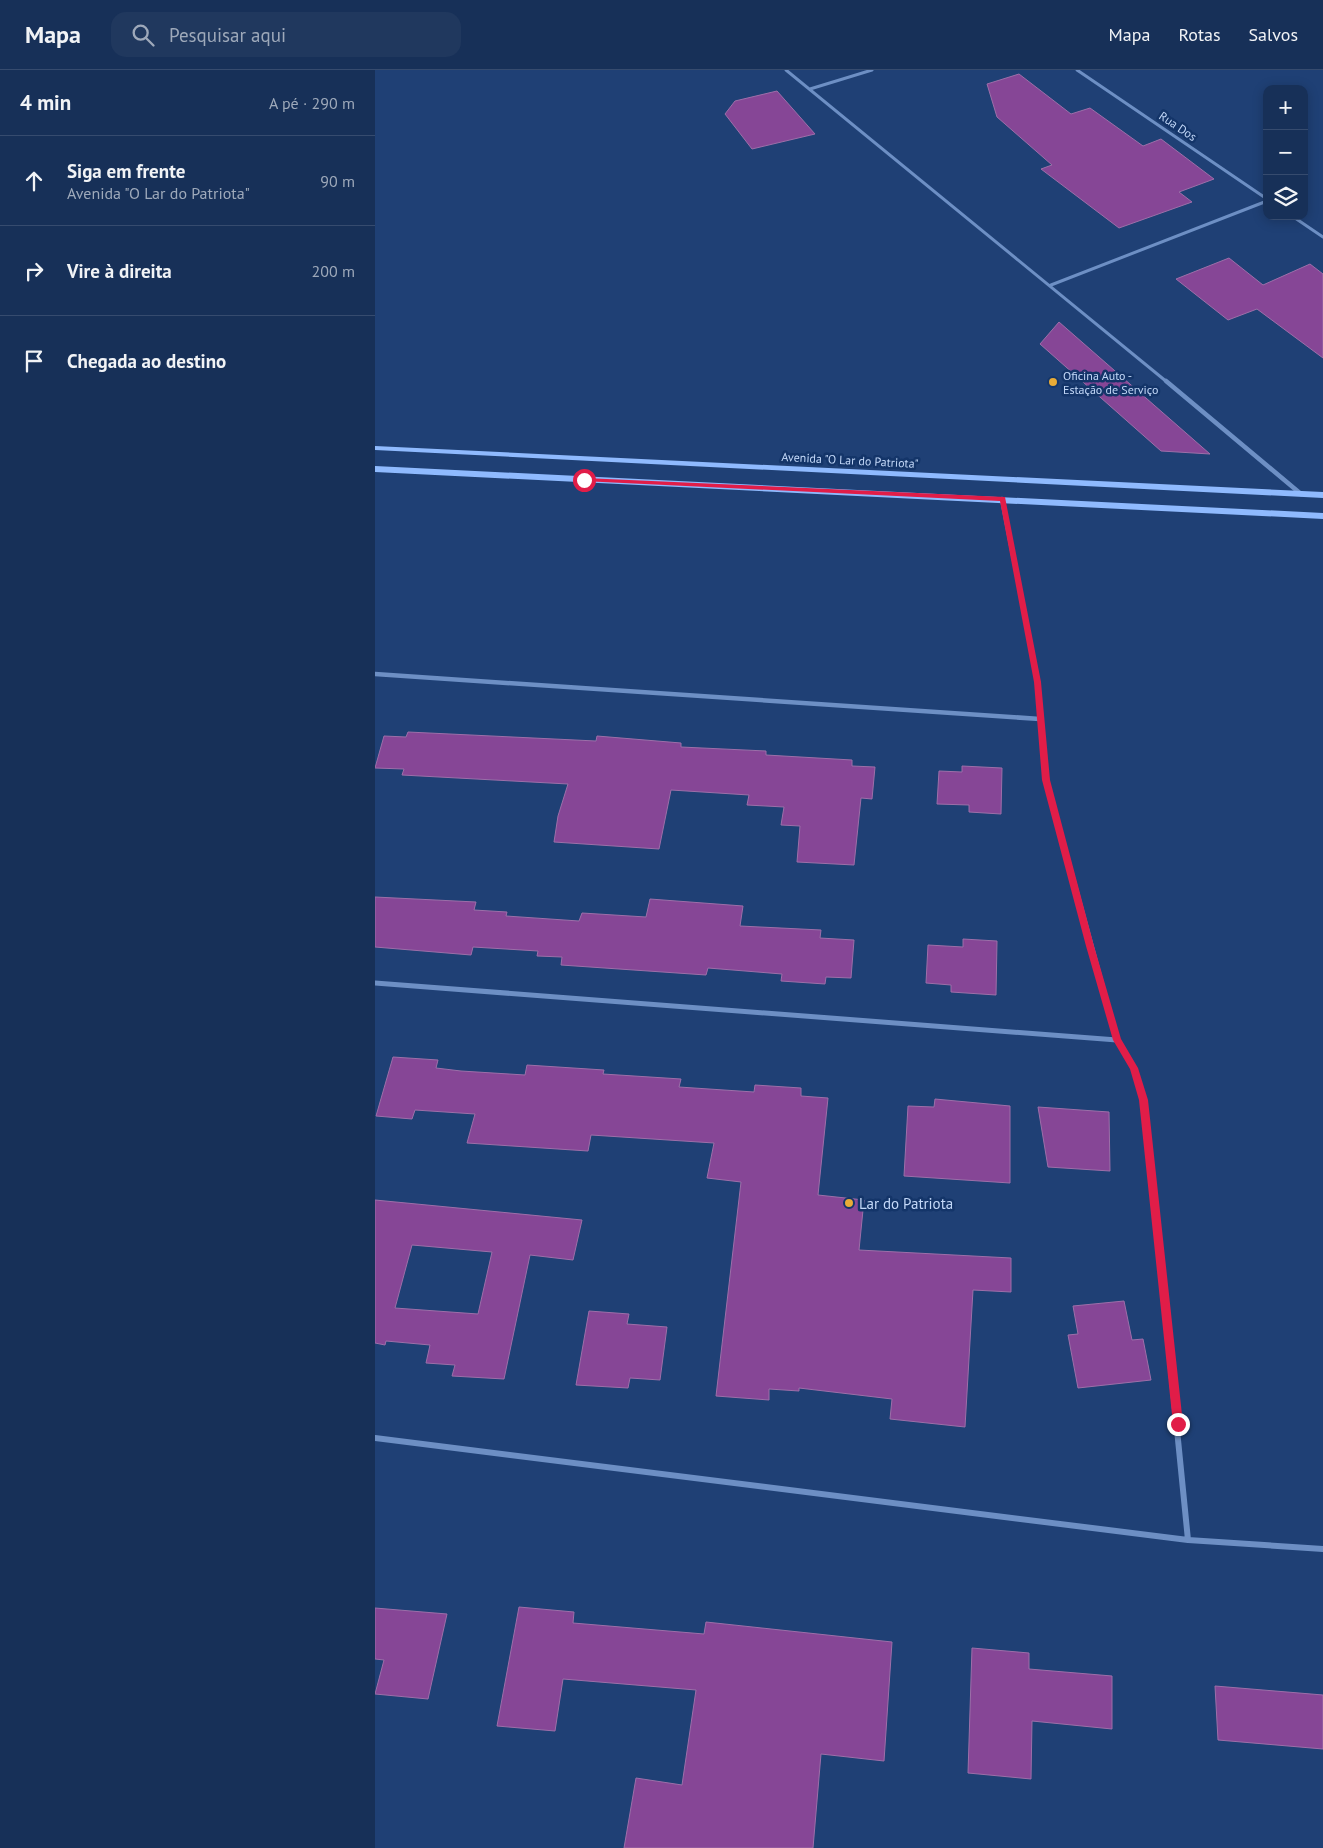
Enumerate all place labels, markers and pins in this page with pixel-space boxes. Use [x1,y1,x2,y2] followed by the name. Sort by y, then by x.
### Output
[1063,368,1158,397] place label: Oficina Auto - Estação de Serviço
[1047,376,1059,388] marker: Oficina Auto - Estação de Serviço
[859,1194,953,1213] place label: Lar do Patriota
[843,1197,855,1209] marker: Lar do Patriota

